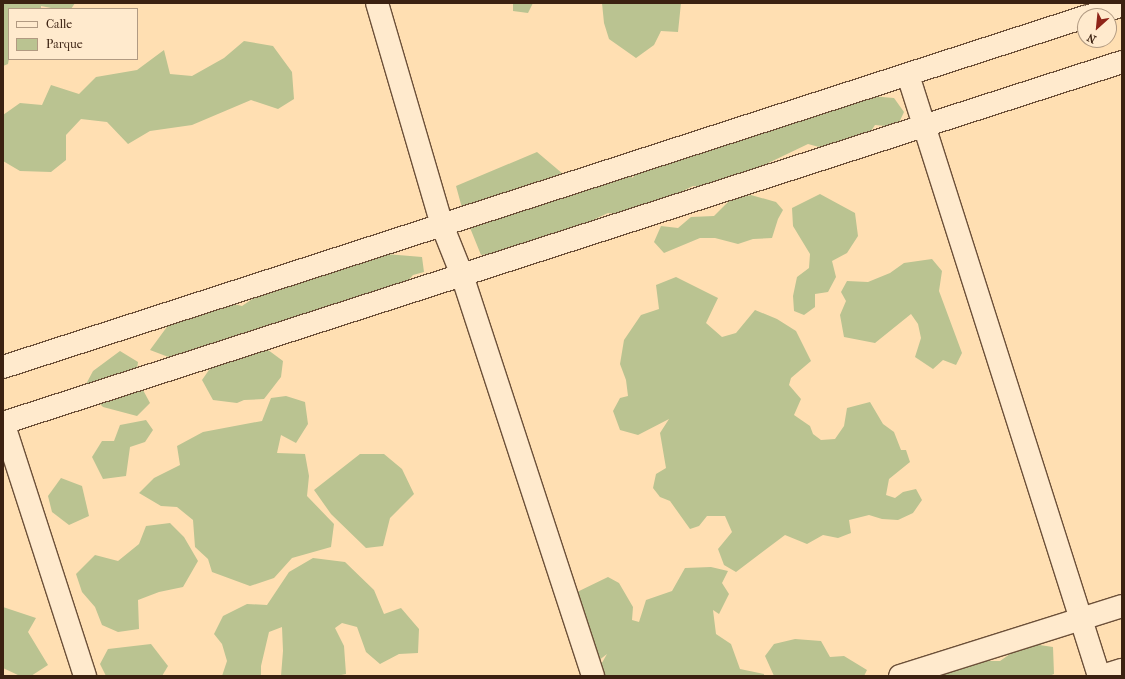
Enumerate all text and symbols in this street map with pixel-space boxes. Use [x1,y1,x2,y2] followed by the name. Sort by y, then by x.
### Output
[8,8,138,60] legend
[1077,8,1117,48] north arrow
[46,17,72,31] text: Calle
[1085,31,1098,46] text: N
[46,37,83,51] text: Parque

